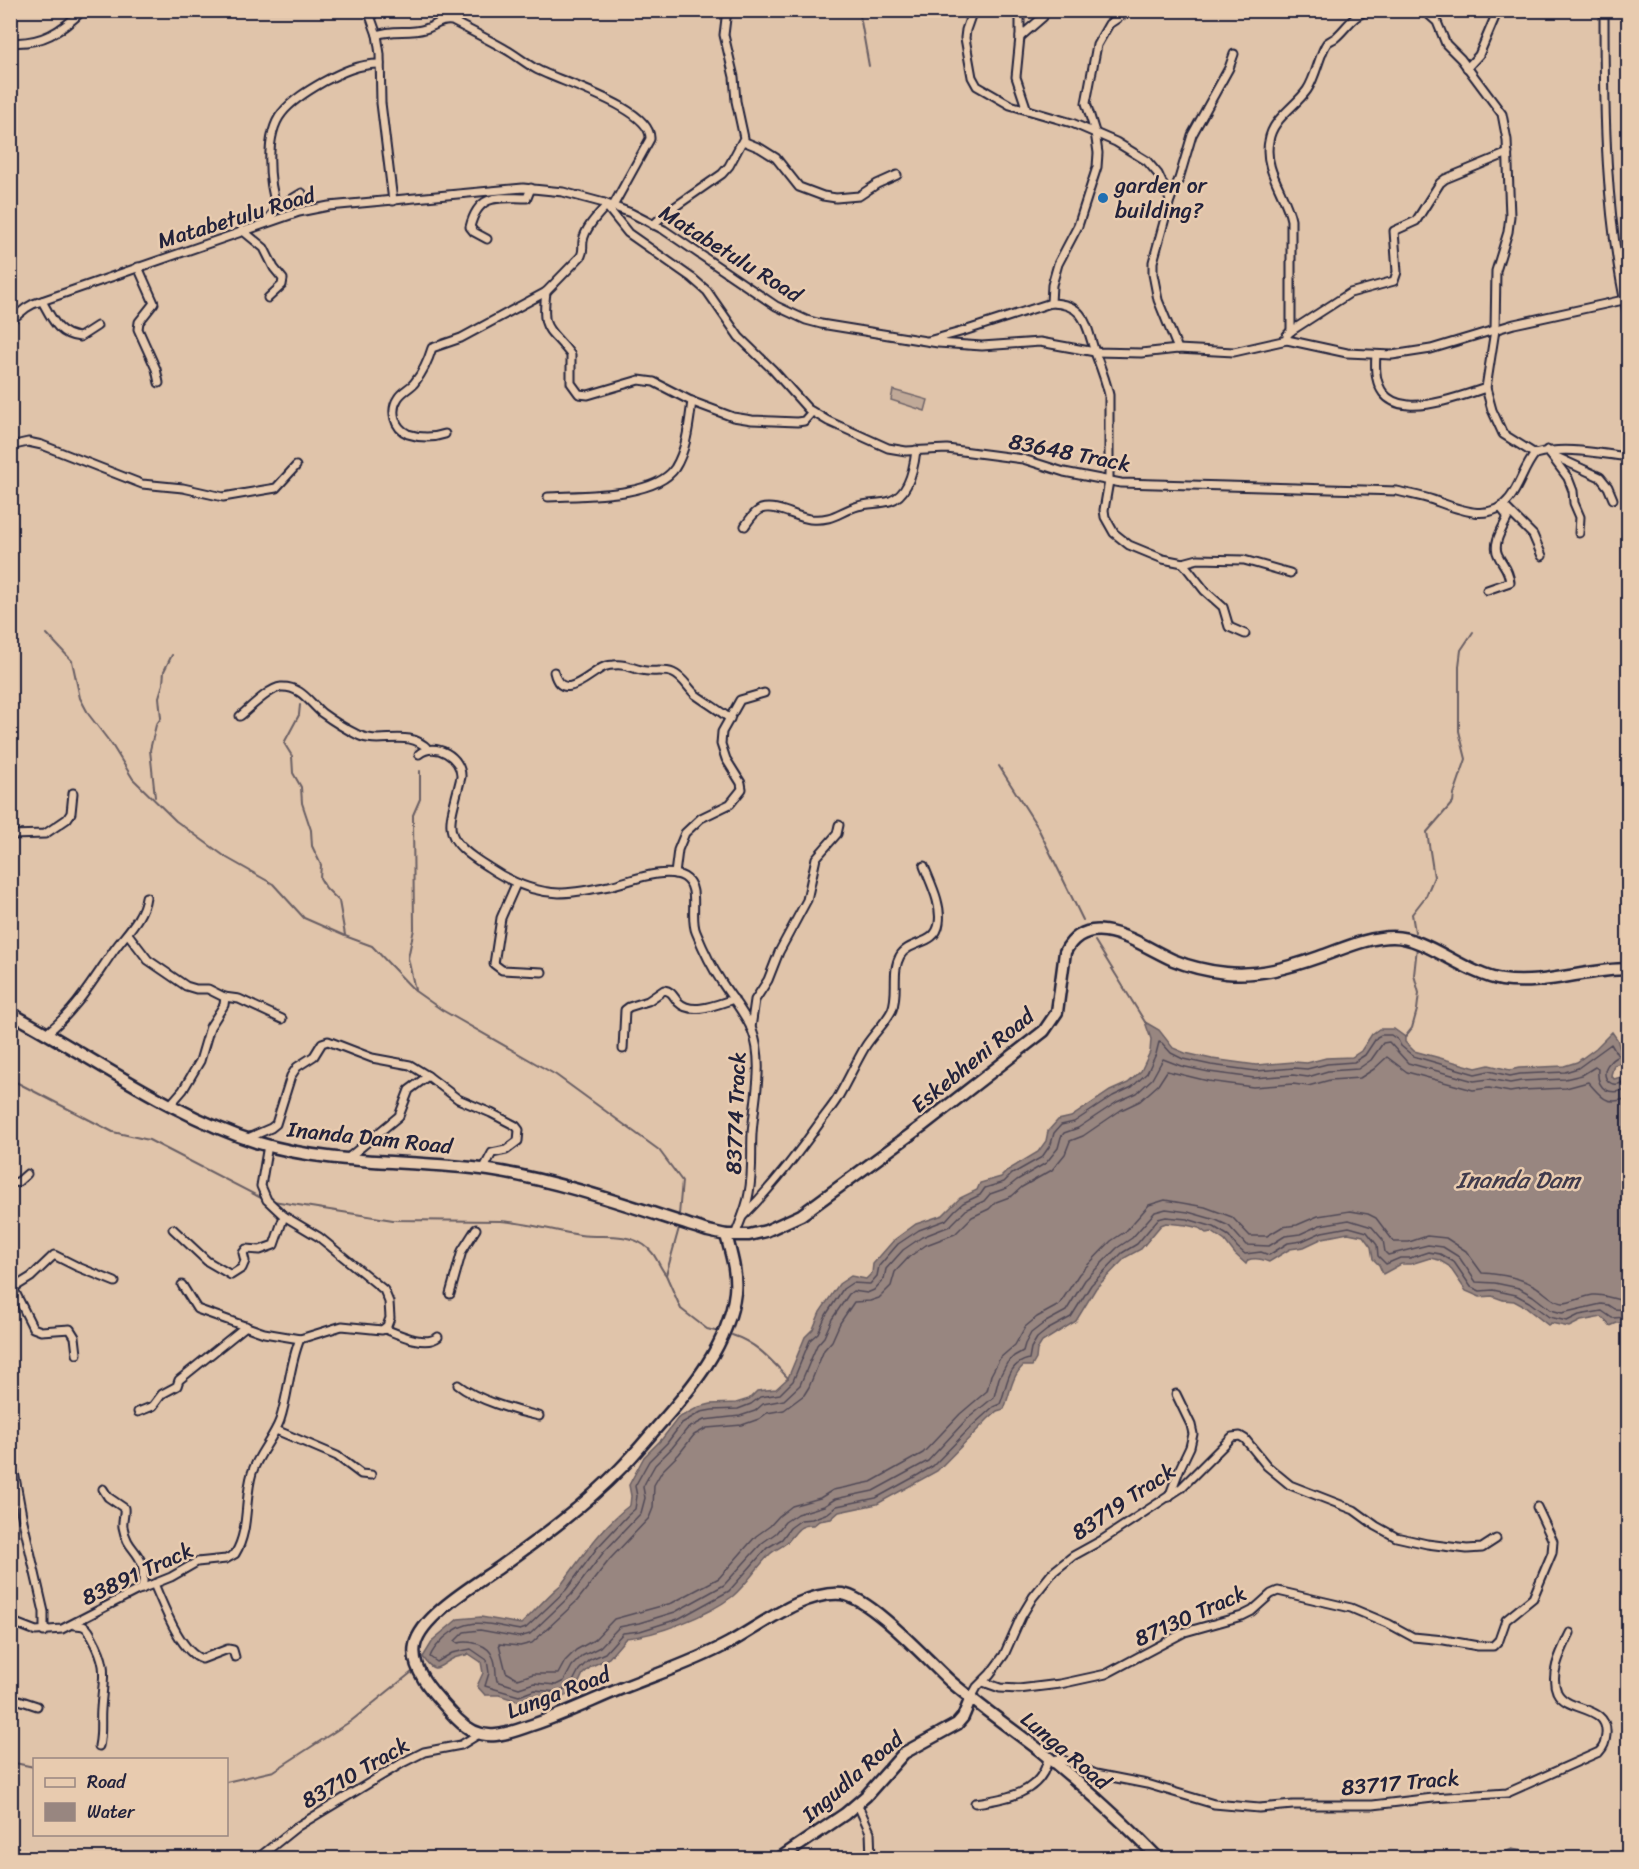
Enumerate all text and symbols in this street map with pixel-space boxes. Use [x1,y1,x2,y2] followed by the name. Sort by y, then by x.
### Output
[1113,166,1209,230] place label: garden or building?
[152,175,321,260] street label: Matabetulu Road
[1096,191,1110,205] marker: garden or building?
[651,194,812,314] street label: Matabetulu Road
[1006,422,1134,483] street label: 83648 Track
[901,997,1044,1123] street label: Eskebheni Road
[714,1051,757,1175] street label: 83774 Track
[284,1109,456,1166] street label: Inanda Dam Road
[1455,1159,1582,1201] water label: Inanda Dam
[1063,1452,1184,1551] street label: 83719 Track
[74,1530,200,1617] street label: 83891 Track
[1127,1573,1253,1658] street label: 87130 Track
[501,1654,617,1730] street label: Lunga Road
[1012,1701,1121,1801] street label: Lunga Road
[792,1720,913,1833] street label: Ingudla Road
[294,1726,417,1819] street label: 83710 Track
[33,1758,228,1836] legend
[1339,1758,1461,1807] street label: 83717 Track
[87,1766,127,1798] text: Road
[87,1796,136,1828] text: Water

